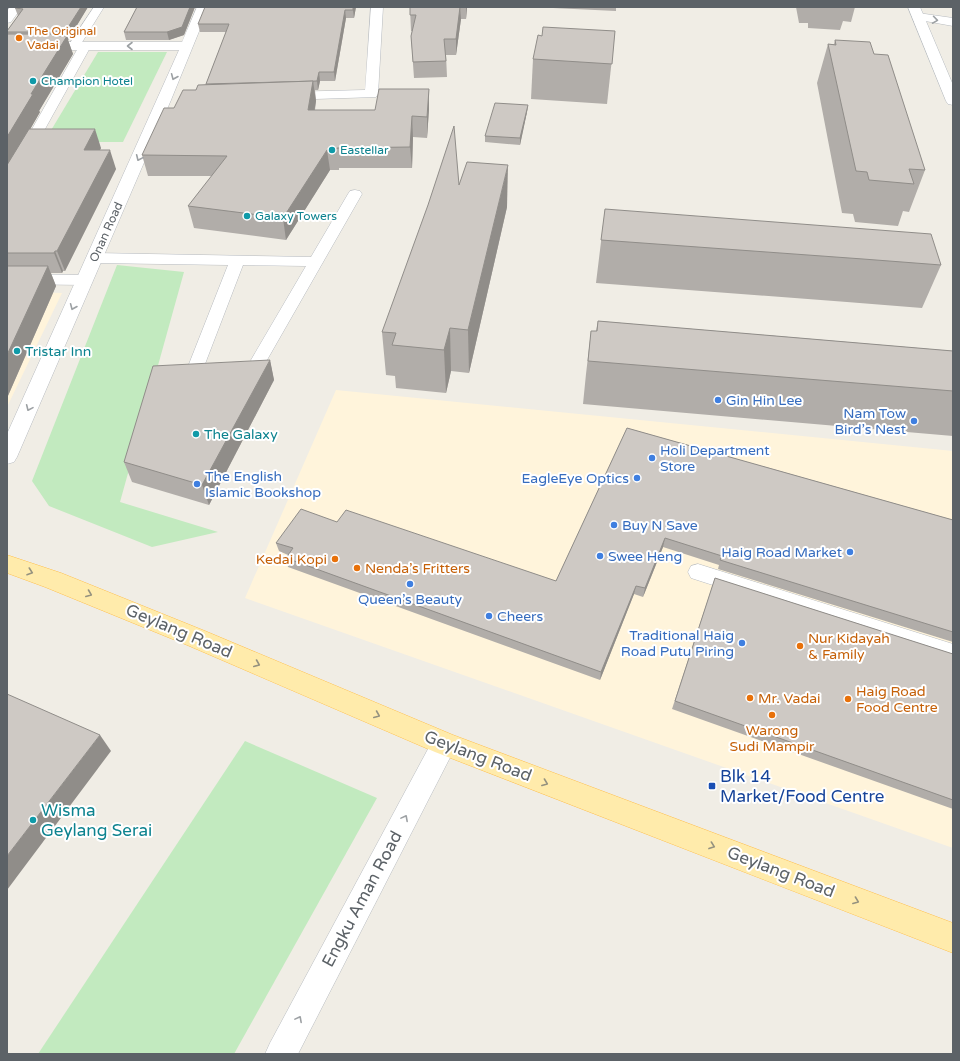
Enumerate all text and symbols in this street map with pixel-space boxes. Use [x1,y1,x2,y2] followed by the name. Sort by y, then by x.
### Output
[932,15,938,24] one-way arrow
[27,24,96,52] place label: The Original Vadai
[14,33,24,43] marker: The Original Vadai
[127,42,133,50] one-way arrow
[170,73,178,80] one-way arrow
[41,74,133,88] place label: Champion Hotel
[28,76,38,86] marker: Champion Hotel
[340,143,389,157] place label: Eastellar
[327,145,337,155] marker: Eastellar
[136,153,144,161] one-way arrow
[87,200,125,264] street label: Onan Road
[255,209,337,223] place label: Galaxy Towers
[242,211,252,221] marker: Galaxy Towers
[70,303,78,310] one-way arrow
[25,343,91,360] place label: Tristar Inn
[12,346,22,356] marker: Tristar Inn
[726,392,802,409] place label: Gin Hin Lee
[713,395,723,405] marker: Gin Hin Lee
[26,404,34,412] one-way arrow
[834,405,907,438] place label: Nam Tow Bird’s Nest
[909,416,919,426] marker: Nam Tow Bird’s Nest
[204,426,278,443] place label: The Galaxy
[191,429,201,439] marker: The Galaxy
[660,442,770,475] place label: Holi Department Store
[647,453,657,463] marker: Holi Department Store
[205,468,321,501] place label: The English Islamic Bookshop
[521,470,629,487] place label: EagleEye Optics
[632,473,642,483] marker: EagleEye Optics
[192,479,202,489] marker: The English Islamic Bookshop
[622,517,698,534] place label: Buy N Save
[609,520,619,530] marker: Buy N Save
[721,544,843,561] place label: Haig Road Market
[845,547,855,557] marker: Haig Road Market
[608,548,682,565] place label: Swee Heng
[256,551,327,568] place label: Kedai Kopi
[595,551,605,561] marker: Swee Heng
[330,554,340,564] marker: Kedai Kopi
[365,560,470,577] place label: Nenda’s Fritters
[352,563,362,573] marker: Nenda’s Fritters
[27,567,34,576] one-way arrow
[405,579,415,589] marker: Queen’s Beauty
[86,590,93,598] one-way arrow
[358,591,463,608] place label: Queen’s Beauty
[123,599,235,663] street label: Geylang Road
[497,608,543,625] place label: Cheers
[484,611,494,621] marker: Cheers
[621,627,734,660] place label: Traditional Haig Road Putu Piring
[808,630,890,663] place label: Nur Kidayah & Family
[737,638,747,648] marker: Traditional Haig Road Putu Piring
[795,641,805,651] marker: Nur Kidayah & Family
[253,659,261,667] one-way arrow
[856,683,938,716] place label: Haig Road Food Centre
[758,690,821,707] place label: Mr. Vadai
[745,693,755,703] marker: Mr. Vadai
[843,694,853,704] marker: Haig Road Food Centre
[372,710,380,718] one-way arrow
[767,710,777,720] marker: Warong Sudi Mampir
[730,722,815,755] place label: Warong Sudi Mampir
[421,726,535,786] street label: Geylang Road
[720,766,884,807] place label: Blk 14 Market/Food Centre
[542,778,549,786] one-way arrow
[707,781,717,791] marker: Blk 14 Market/Food Centre
[41,800,152,841] place label: Wisma Geylang Serai
[28,815,38,825] marker: Wisma Geylang Serai
[400,815,408,822] one-way arrow
[317,827,407,971] street label: Engku Aman Road
[708,842,715,850] one-way arrow
[724,842,838,902] street label: Geylang Road
[853,896,860,904] one-way arrow
[294,1016,302,1024] one-way arrow

